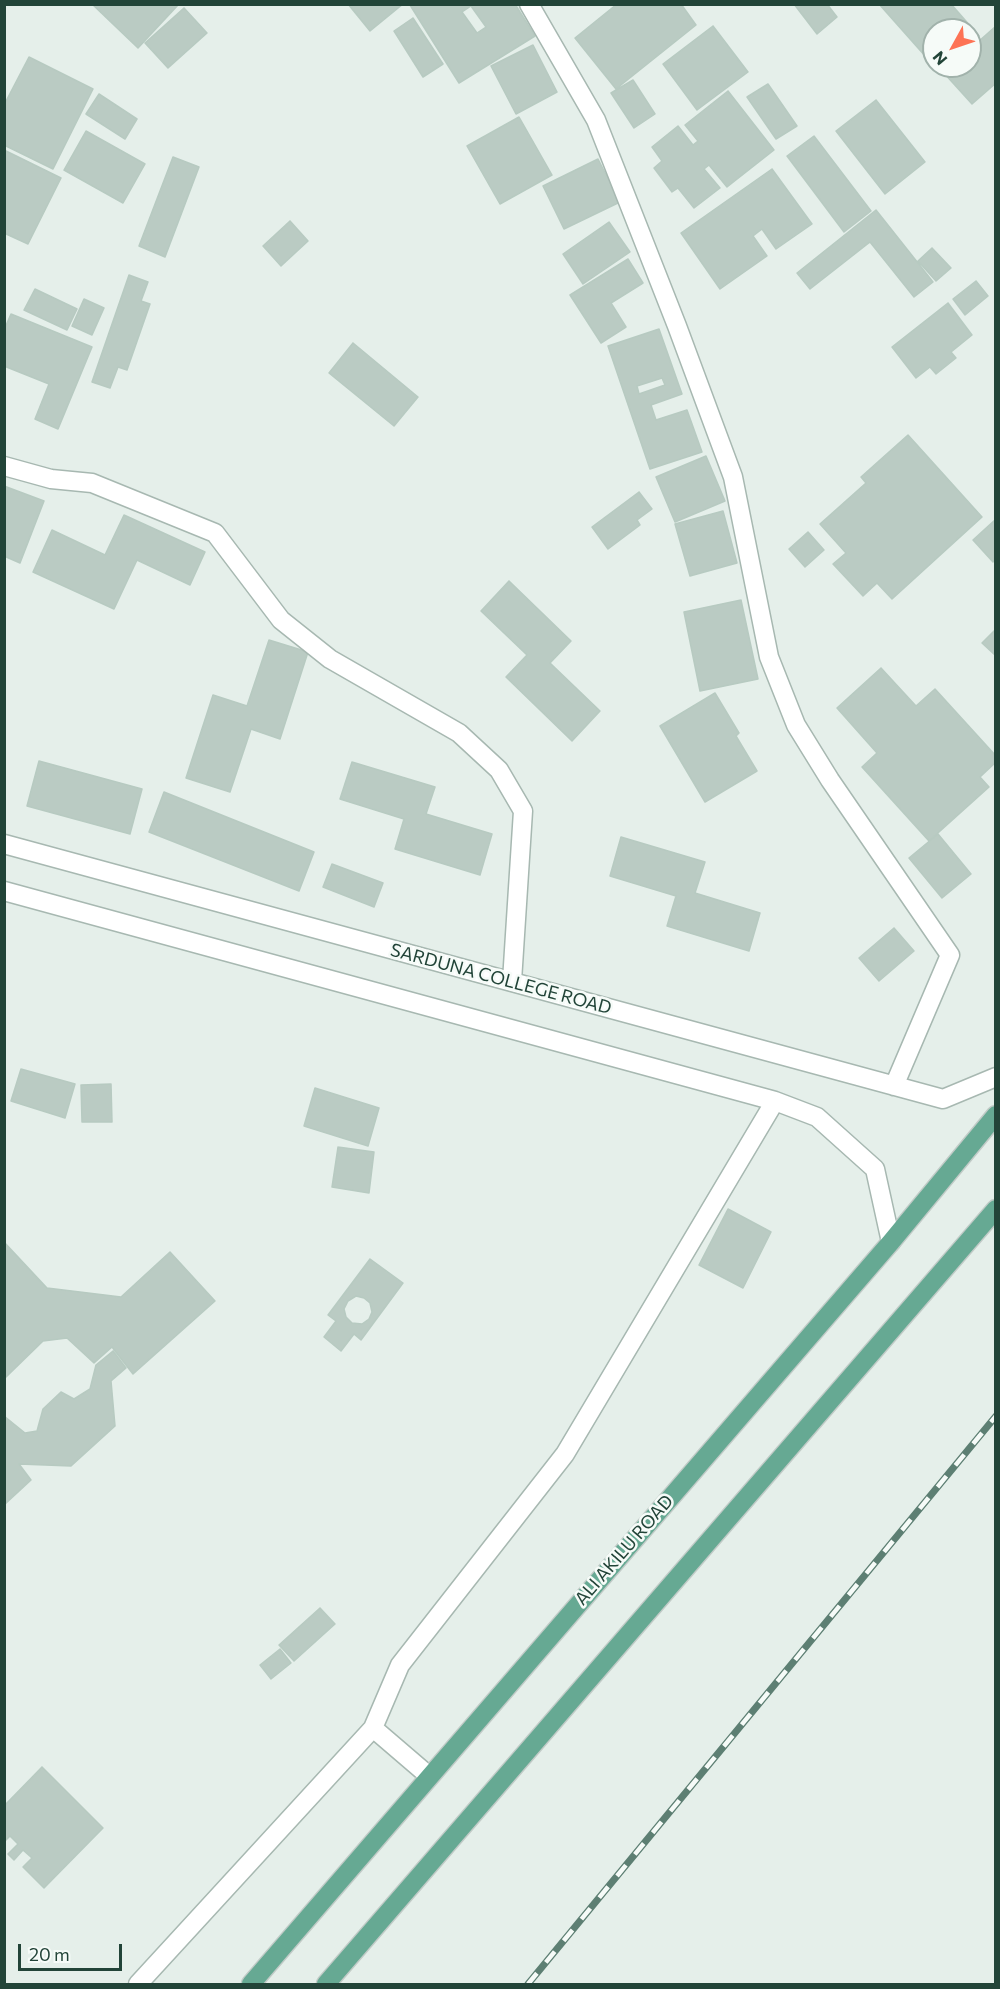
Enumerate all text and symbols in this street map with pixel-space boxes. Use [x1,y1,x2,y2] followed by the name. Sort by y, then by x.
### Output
[922,18,982,78] north arrow
[928,48,950,69] text: N
[388,939,614,1019] street label: SARDUNA COLLEGE ROAD
[570,1490,678,1610] street label: ALI AKILU ROAD
[21,1932,124,1970] scale bar
[29,1943,70,1965] text: 20 m

